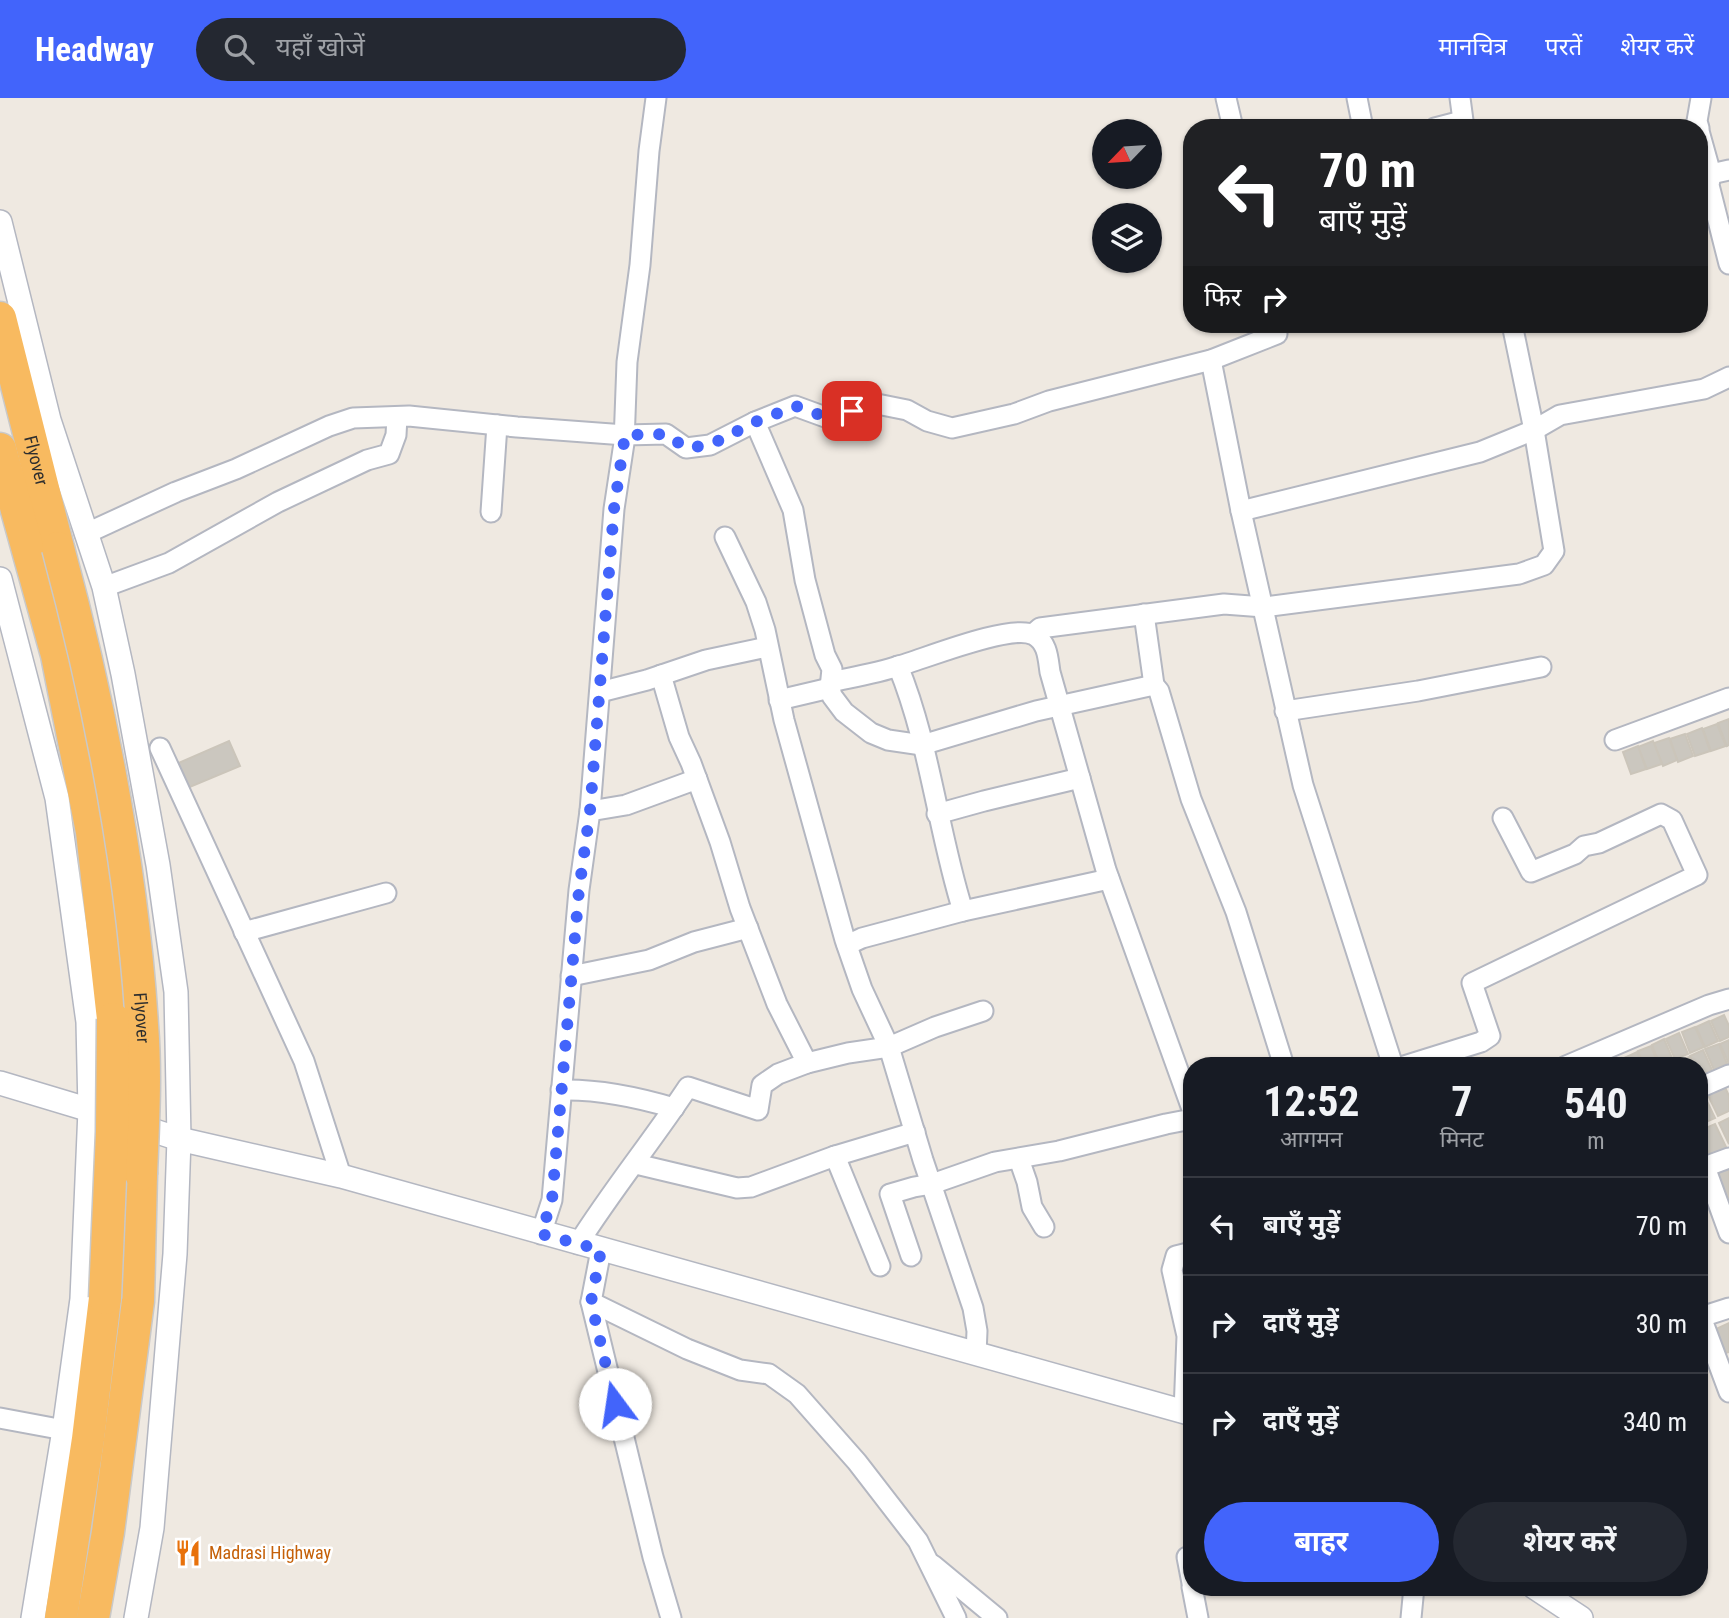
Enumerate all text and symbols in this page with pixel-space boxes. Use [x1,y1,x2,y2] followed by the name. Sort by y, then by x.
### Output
[196,18,686,81] search box
[35,30,154,69] text: Headway
[220,30,258,68] icon: search
[276,32,365,62] text: यहाँ खोजें
[1438,33,1507,61] text: मानचित्र
[1545,33,1582,61] text: परतें
[1620,33,1694,61] text: शेयर करें
[1092,119,1162,189] north arrow
[1092,119,1162,273] map controls
[1319,142,1416,199] text: 70 m
[1204,147,1295,238] icon: left
[1319,201,1407,239] text: बाएँ मुड़ें
[1092,203,1162,273] button: layers
[1255,280,1293,318] icon: right
[1204,282,1241,312] text: फिर
[822,381,882,441] pin
[833,392,871,430] icon: arrive
[20,433,53,488] street label: Flyover
[130,992,154,1044] street label: Flyover
[1263,1077,1360,1126] text: 12:52
[1451,1077,1472,1126] text: 7
[1564,1079,1628,1128] text: 540
[1280,1126,1343,1153] text: आगमन
[1440,1126,1484,1153] text: मिनट
[1587,1128,1605,1155] text: m
[1204,1207,1242,1245] icon: left
[1263,1209,1340,1239] text: बाएँ मुड़ें
[1636,1211,1687,1241] text: 70 m
[1204,1305,1242,1343] icon: right
[1263,1307,1339,1337] text: दाएँ मुड़ें
[1636,1309,1687,1339] text: 30 m
[578,1367,652,1441] position arrow
[1204,1403,1242,1441] icon: right
[1263,1405,1339,1435] text: दाएँ मुड़ें
[1623,1407,1687,1437] text: 340 m
[1204,1502,1439,1582] button: बाहर
[1453,1502,1687,1582] button: शेयर करें
[173,1538,203,1568] restaurant icon: Madrasi Highway
[209,1542,331,1563] place label: Madrasi Highway

